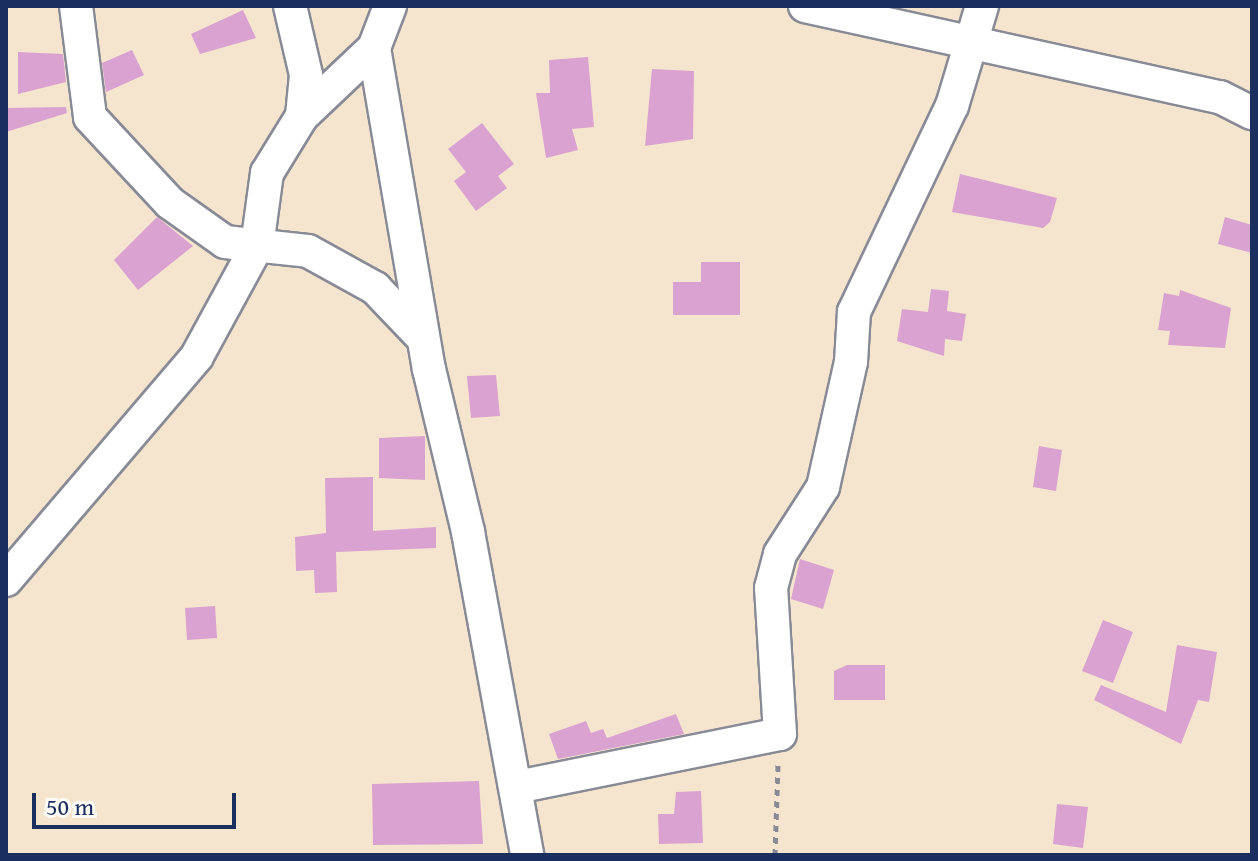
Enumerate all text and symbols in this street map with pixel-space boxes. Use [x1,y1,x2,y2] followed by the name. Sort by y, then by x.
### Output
[36,777,240,827] scale bar
[46,789,94,824] text: 50 m

